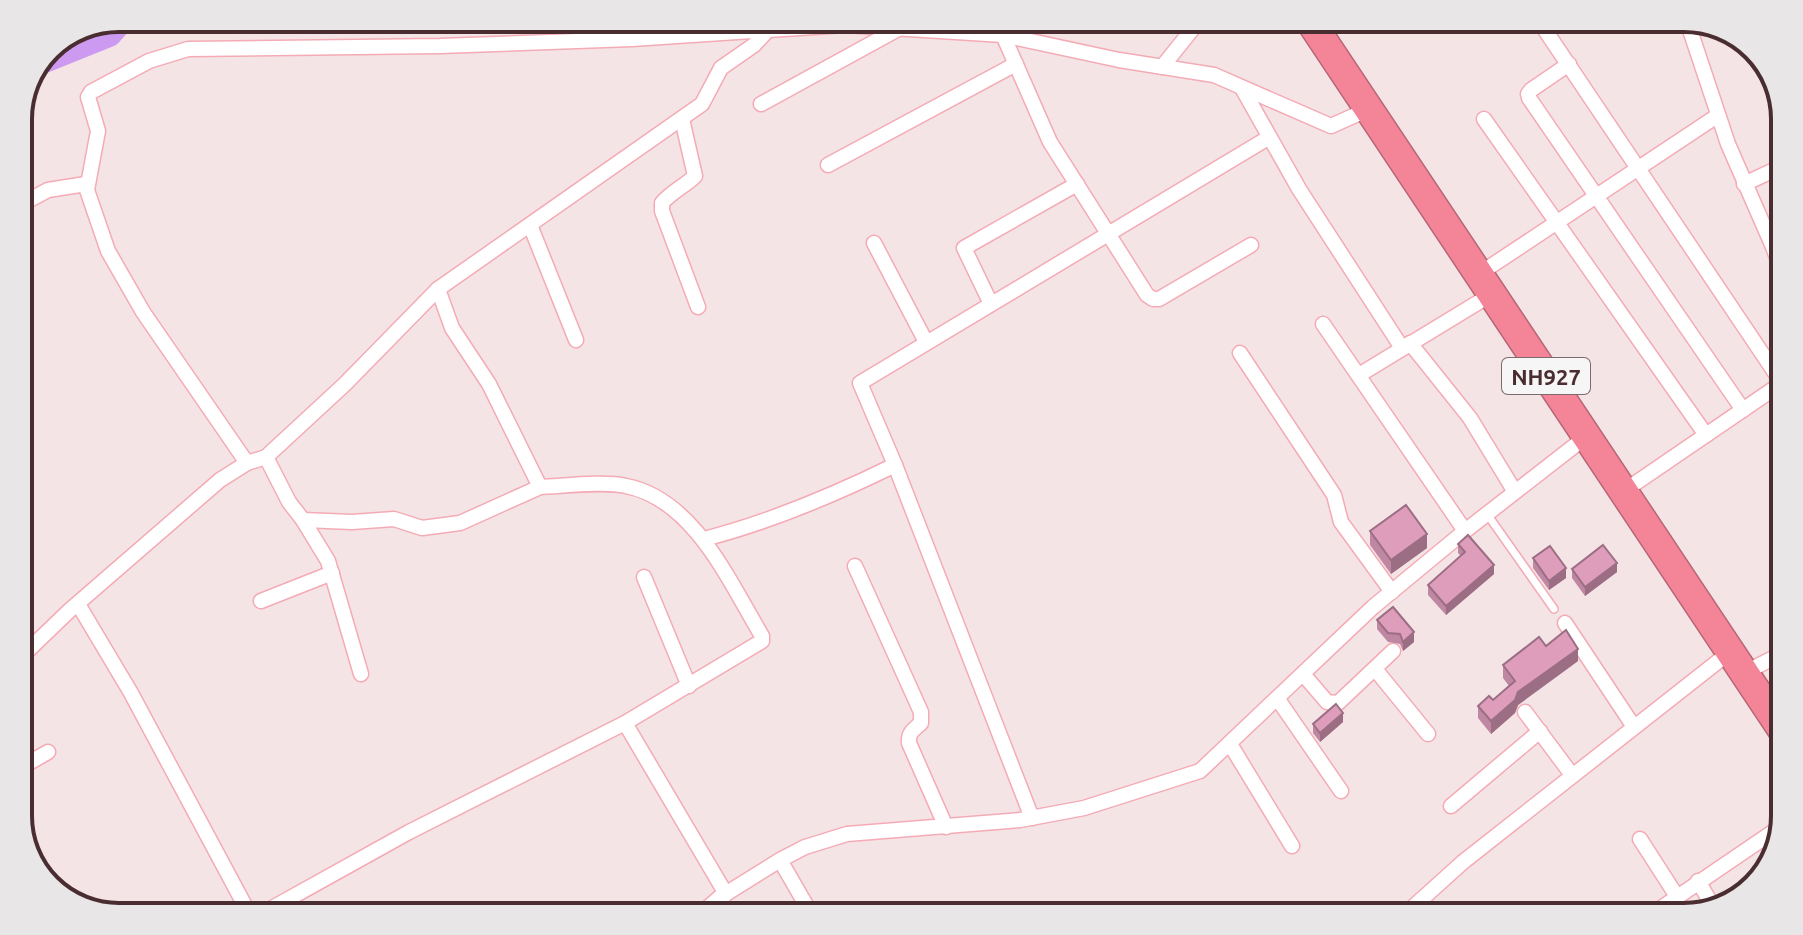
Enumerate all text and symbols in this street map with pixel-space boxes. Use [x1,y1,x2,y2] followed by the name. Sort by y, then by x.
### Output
[1502,358,1590,394] road number: NH927

